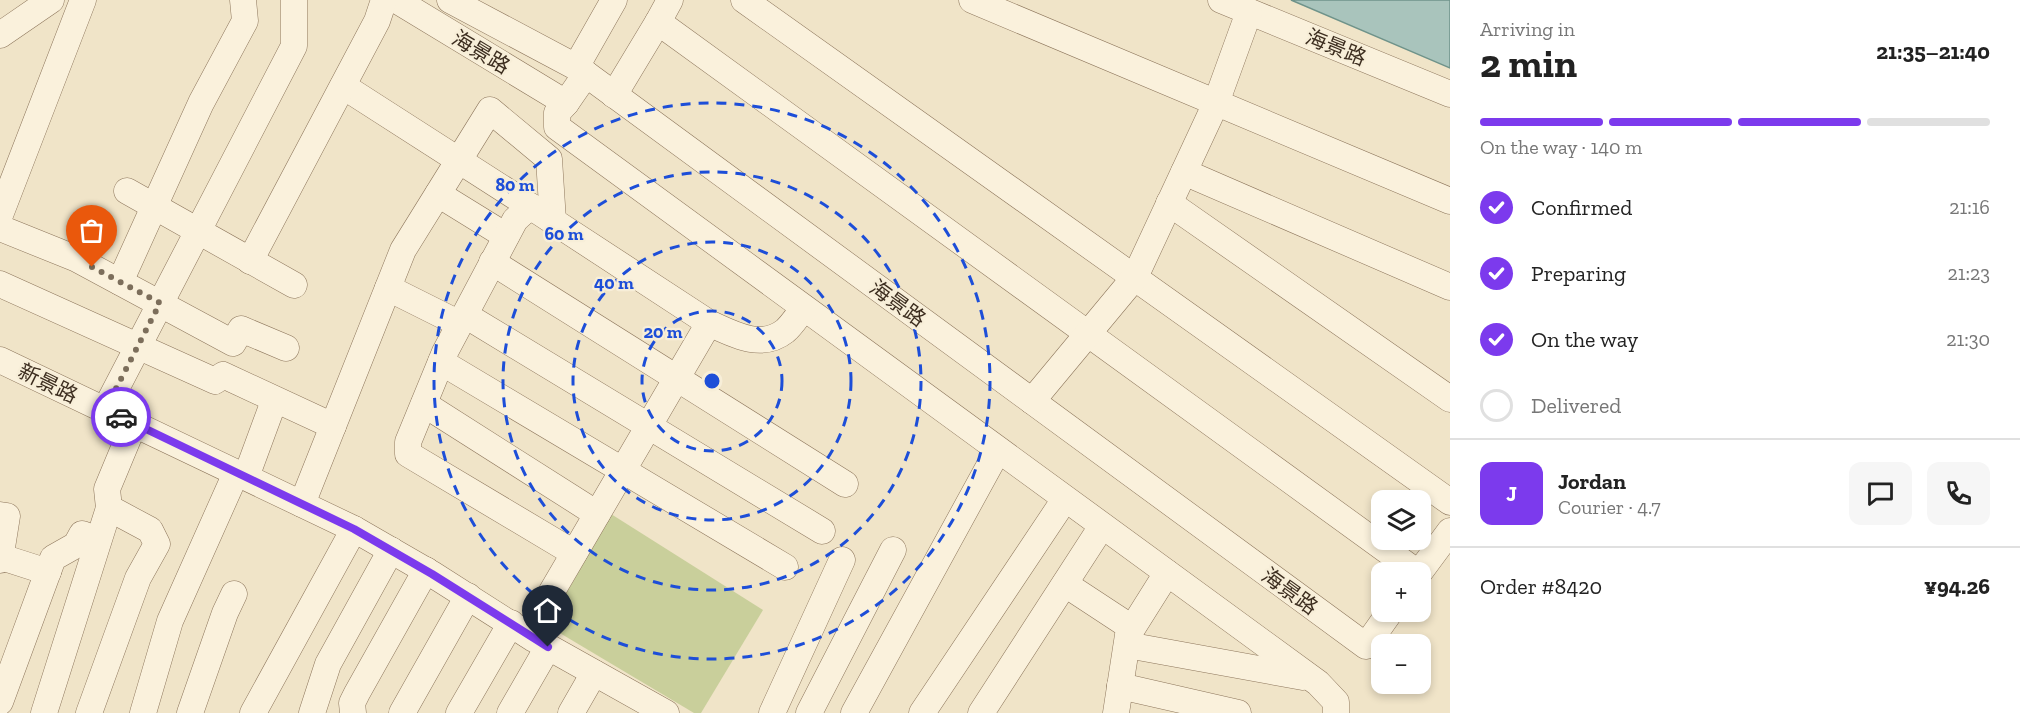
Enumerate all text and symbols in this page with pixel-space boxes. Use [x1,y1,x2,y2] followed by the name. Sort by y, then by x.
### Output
[1480,17,1575,41] text: Arriving in
[1302,24,1370,70] street label: 海景路
[448,25,514,79] street label: 海景路
[1876,38,1990,65] text: 21:35–21:40
[1480,40,1577,87] text: 2 min
[1480,135,1642,159] text: On the way · 140 m
[495,174,535,196] text: 80 m
[1480,191,1513,224] icon: check
[1531,194,1632,221] text: Confirmed
[1949,195,1990,219] text: 21:16
[66,205,117,267] pin
[75,214,108,247] icon: bag
[544,223,584,245] text: 60 m
[1480,257,1513,290] icon: check
[1531,260,1626,287] text: Preparing
[1947,261,1990,285] text: 21:23
[594,272,634,294] text: 40 m
[865,274,931,332] street label: 海景路
[643,321,683,343] text: 20 m
[1480,323,1513,356] icon: check
[1531,326,1638,353] text: On the way
[1946,327,1990,351] text: 21:30
[14,358,82,408] street label: 新景路
[702,371,722,391] centre of rings
[91,387,151,447] courier
[1531,392,1621,419] text: Delivered
[105,401,138,434] icon: car
[1849,462,1912,525] button: chat
[1927,462,1990,525] button: phone
[1558,468,1626,495] text: Jordan
[1506,480,1517,507] text: J
[1371,490,1431,694] map controls
[1371,490,1431,550] button: layers
[1558,495,1661,519] text: Courier · 4.7
[1257,562,1323,620] street label: 海景路
[1371,562,1431,622] button: +
[1480,573,1602,600] text: Order #8420
[1924,573,1990,600] text: ¥94.26
[522,585,573,647] pin
[531,594,564,627] icon: home
[1371,634,1431,694] button: −

